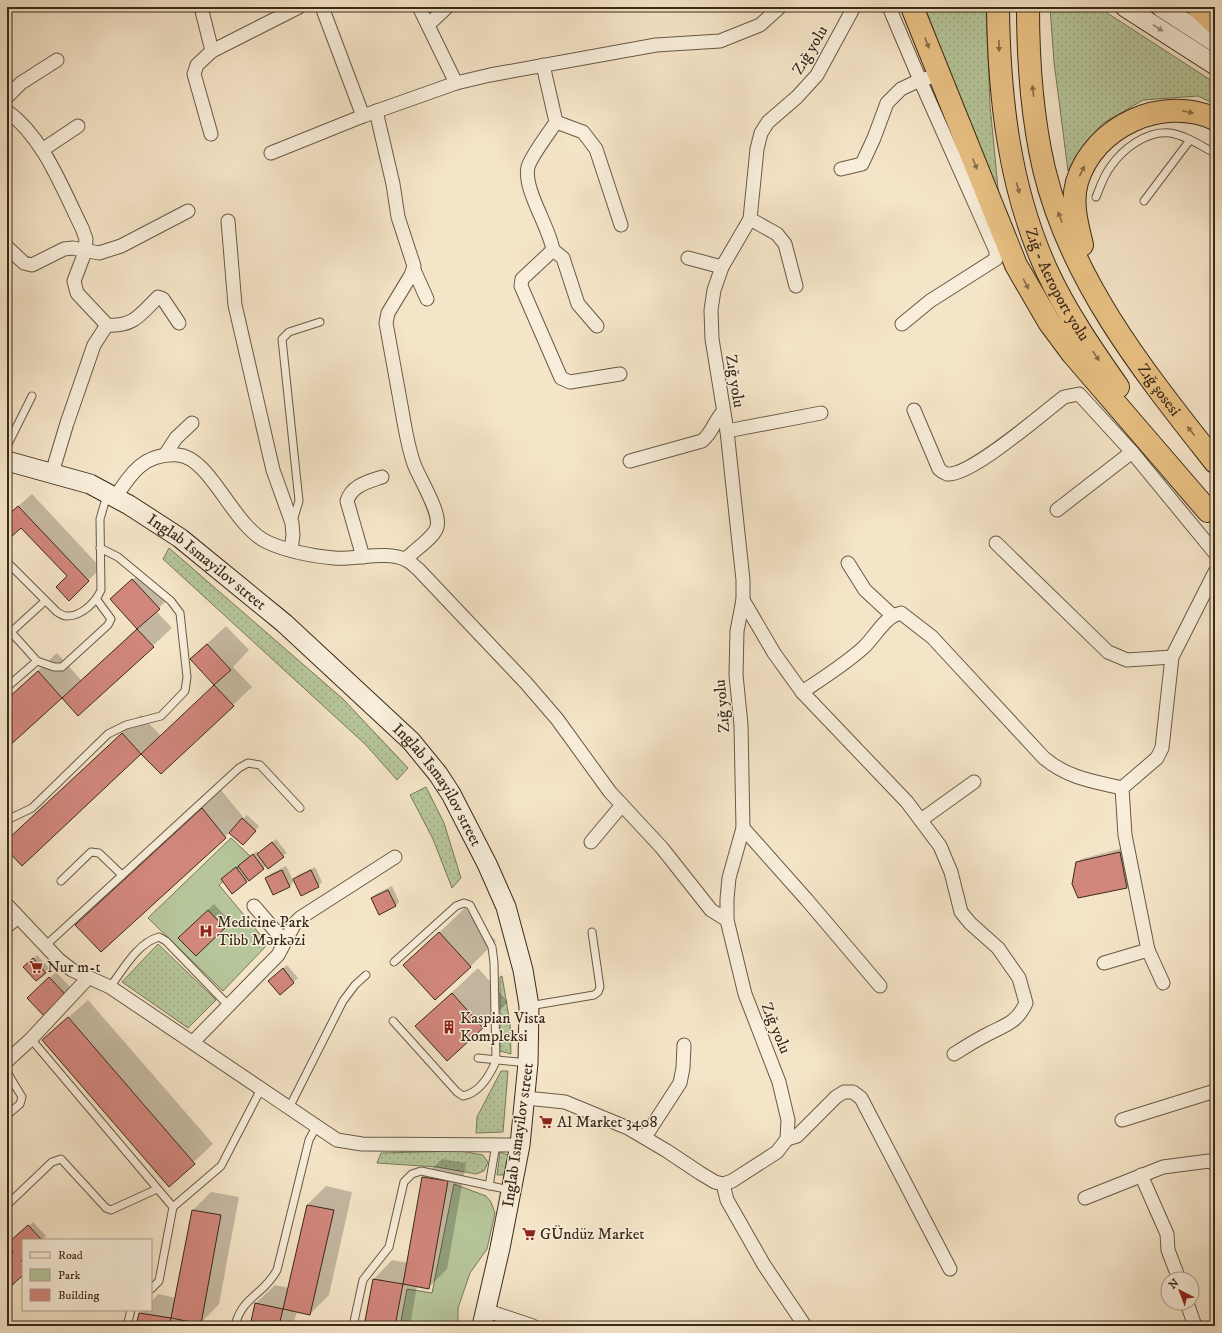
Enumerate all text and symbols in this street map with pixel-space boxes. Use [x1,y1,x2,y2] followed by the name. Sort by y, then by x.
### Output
[788,22,832,78] street label: Zığ yolu
[1153,24,1163,32] one-way arrow
[924,38,930,50] one-way arrow
[996,40,1002,53] one-way arrow
[1030,85,1036,97] one-way arrow
[1182,109,1194,115] one-way arrow
[972,158,978,169] one-way arrow
[1079,165,1085,177] one-way arrow
[1015,183,1021,195] one-way arrow
[1056,211,1062,223] one-way arrow
[1021,225,1094,345] street label: Zığ - Aeroport yolu
[1022,278,1029,289] one-way arrow
[1092,351,1100,361] one-way arrow
[721,353,749,409] street label: Zığ yolu
[1133,360,1185,420] street label: Zığ şosesi
[1187,426,1195,437] one-way arrow
[144,510,270,614] street label: Inglab Ismayilov street
[710,678,734,733] street label: Zığ yolu
[388,719,486,850] street label: Inglab Ismayilov street
[217,912,309,950] place label: Medicine Park Tibb Mərkəzi
[198,923,214,939] hospital icon: Medicine Park Tibb Mərkəzi
[47,957,101,977] place label: Nur m-t
[28,959,44,975] supermarket icon: Nur m-t
[757,1000,795,1057] street label: Zığ yolu
[460,1008,546,1046] place label: Kaspian Vista Kompleksi
[441,1019,457,1035] building icon: Kaspian Vista Kompleksi
[498,1062,538,1208] street label: Inglab Ismayilov street
[557,1112,657,1132] place label: Al Market 3408
[538,1114,554,1130] supermarket icon: Al Market 3408
[540,1224,644,1244] place label: GÜndüz Market
[521,1226,537,1242] supermarket icon: GÜndüz Market
[22,1239,152,1311] legend
[58,1248,83,1263] text: Road
[58,1268,80,1283] text: Park
[1160,1271,1200,1311] north arrow
[1166,1276,1182,1293] text: N
[58,1288,99,1303] text: Building

